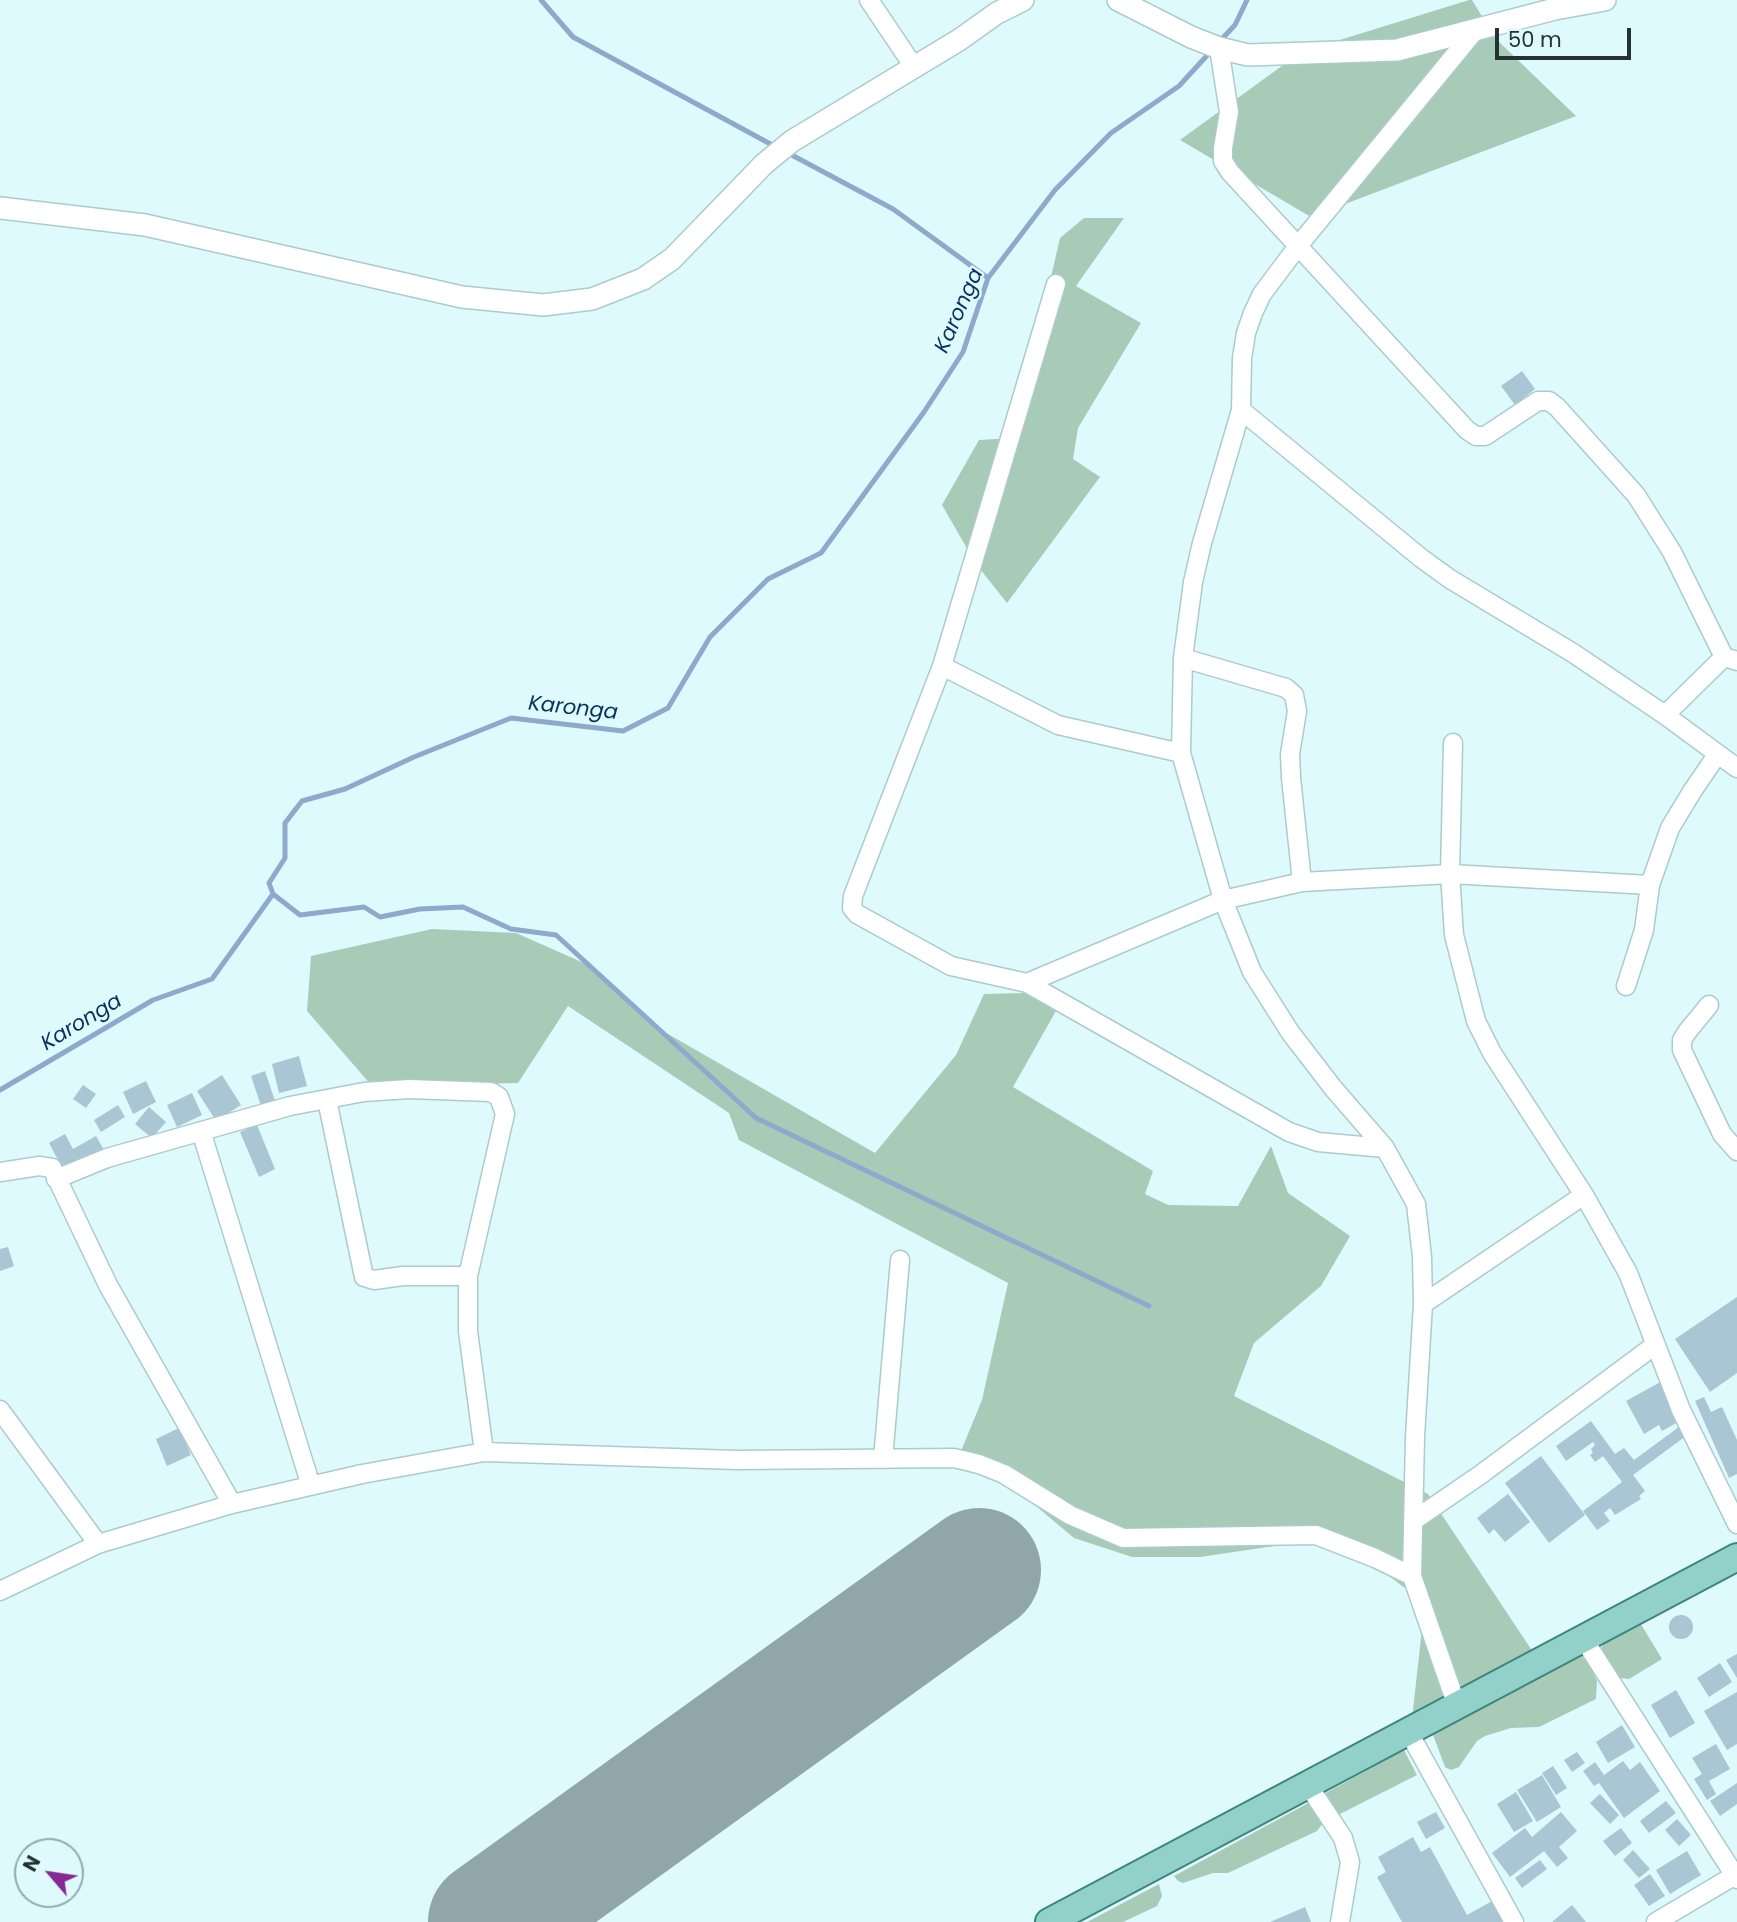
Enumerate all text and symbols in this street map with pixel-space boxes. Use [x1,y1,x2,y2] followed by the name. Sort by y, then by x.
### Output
[1499,14,1636,58] scale bar
[1508,25,1562,54] text: 50 m
[930,265,990,357] water label: Karonga
[527,692,619,726] water label: Karonga
[37,989,127,1057] water label: Karonga
[14,1838,84,1908] north arrow
[17,1851,47,1876] text: N

